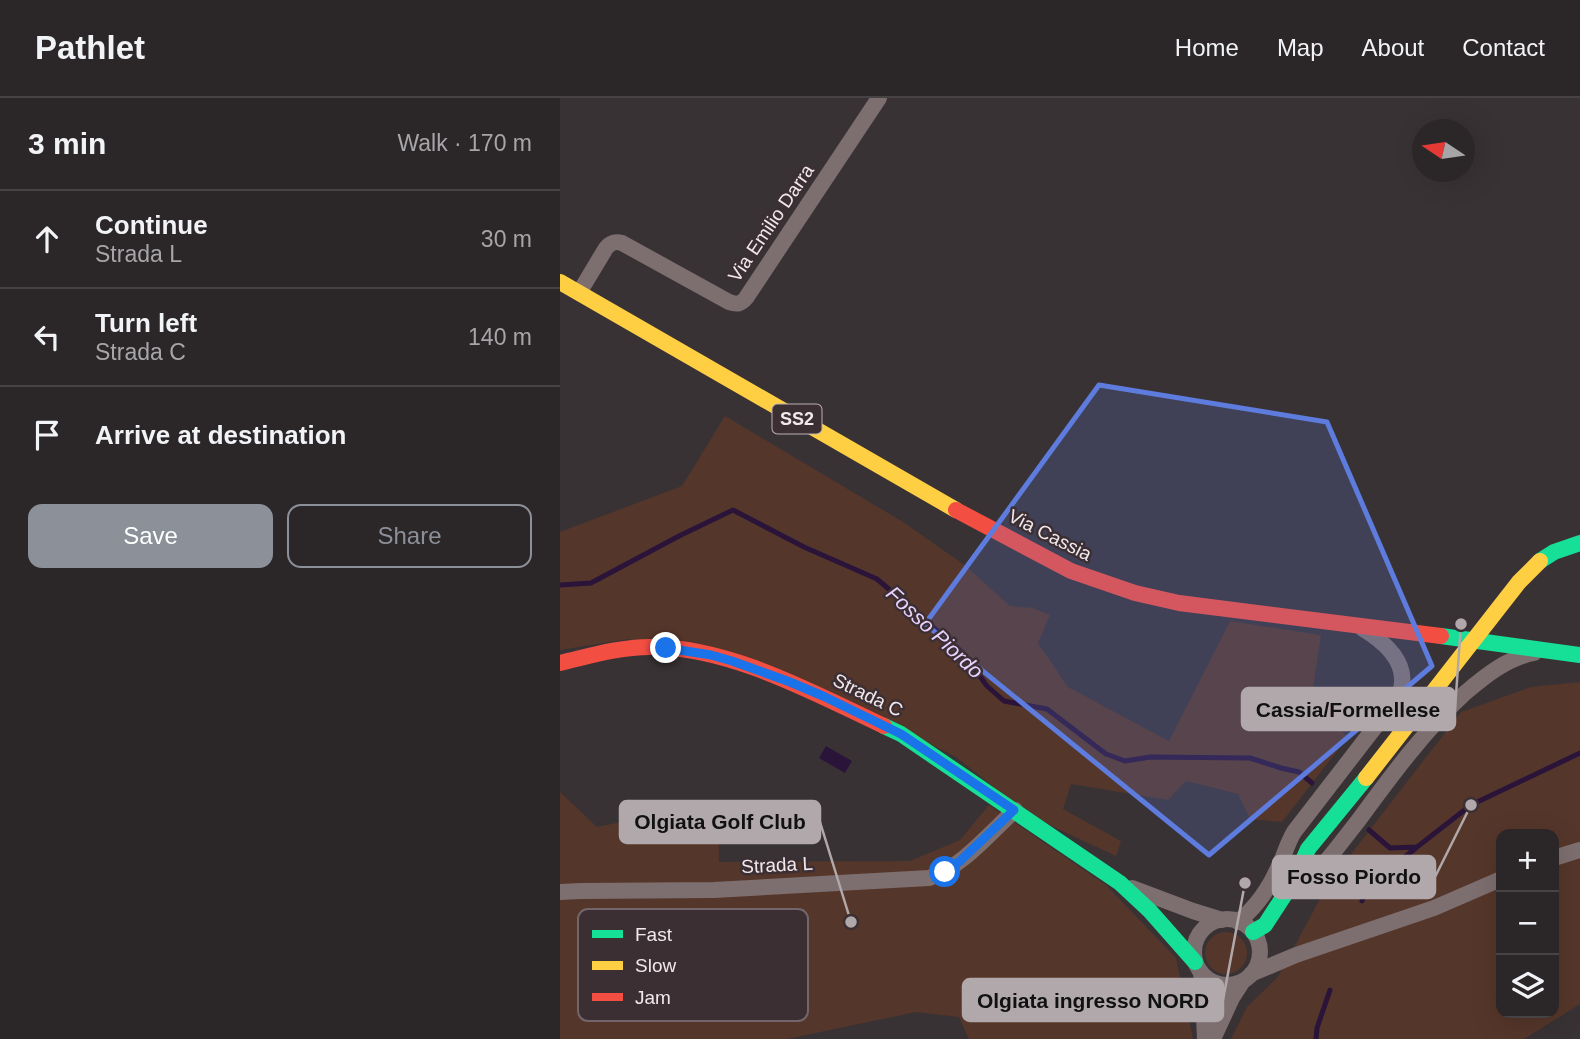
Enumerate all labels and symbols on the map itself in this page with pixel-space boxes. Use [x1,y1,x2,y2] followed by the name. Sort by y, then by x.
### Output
[1412,119,1475,182] north arrow
[724,160,818,286] street label: Via Emilio Darra
[772,404,822,433] road number: SS2
[1005,505,1095,565] street label: Via Cassia
[882,581,988,683] water label: Fosso Piordo
[650,632,681,663] route end
[830,669,906,721] street label: Strada C
[1242,688,1455,730] callout: Cassia/Formellese
[1256,698,1440,721] text: Cassia/Formellese
[620,801,820,843] callout: Olgiata Golf Club
[634,810,806,833] text: Olgiata Golf Club
[741,853,813,877] street label: Strada L
[929,856,960,887] route start
[1273,856,1435,898] callout: Fosso Piordo
[1287,865,1421,888] text: Fosso Piordo
[578,909,808,1021] legend
[635,924,673,945] text: Fast
[635,955,676,976] text: Slow
[963,979,1223,1021] callout: Olgiata ingresso NORD
[635,987,671,1008] text: Jam
[977,989,1209,1012] text: Olgiata ingresso NORD

